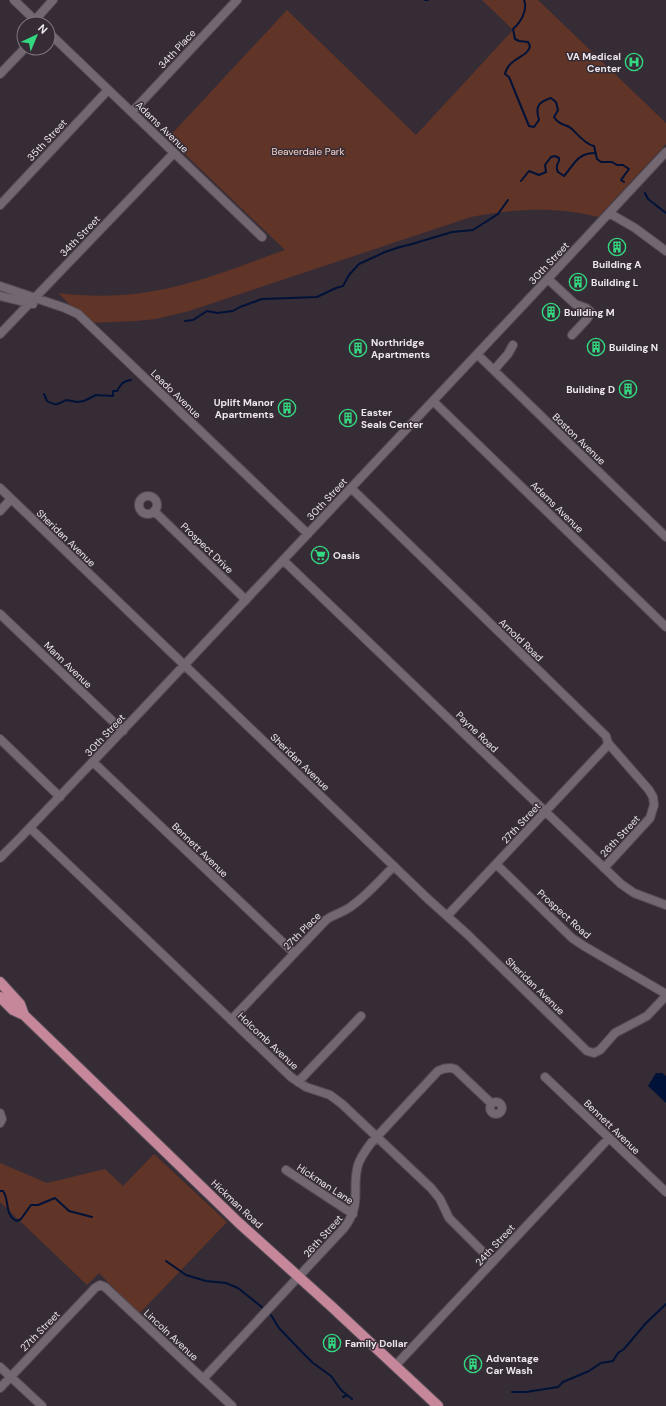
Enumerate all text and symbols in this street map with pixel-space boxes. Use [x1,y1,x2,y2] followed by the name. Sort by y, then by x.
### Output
[16,16,56,56] north arrow
[35,21,51,37] text: N
[155,26,199,71] street label: 34th Place
[567,50,621,75] place label: VA Medical Center
[624,52,644,72] hospital icon: VA Medical Center
[133,98,191,156] street label: Adams Avenue
[24,116,70,164] street label: 35th Street
[271,145,345,158] park label: Beaverdale Park
[57,212,103,259] street label: 34th Street
[607,237,627,257] building icon: Building A
[526,239,572,287] street label: 30th Street
[593,258,641,271] place label: Building A
[568,272,588,292] building icon: Building L
[591,276,639,289] place label: Building L
[541,302,561,322] building icon: Building M
[564,306,615,319] place label: Building M
[371,336,430,361] place label: Northridge Apartments
[586,337,606,357] building icon: Building N
[348,338,368,358] building icon: Northridge Apartments
[609,341,658,354] place label: Building N
[148,367,204,421] street label: Leado Avenue
[618,379,638,399] building icon: Building D
[566,383,615,396] place label: Building D
[214,396,274,421] place label: Uplift Manor Apartments
[277,398,297,418] building icon: Uplift Manor Apartments
[361,406,423,431] place label: Easter Seals Center
[338,408,358,428] building icon: Easter Seals Center
[550,410,609,468] street label: Boston Avenue
[304,475,350,523] street label: 30th Street
[528,478,586,536] street label: Adams Avenue
[34,506,99,570] street label: Sheridan Avenue
[178,520,236,577] street label: Prospect Drive
[310,545,330,565] supermarket icon: Oasis
[333,549,360,562] place label: Oasis
[496,616,546,664] street label: Arnold Road
[41,639,95,691] street label: Mann Avenue
[453,709,501,755] street label: Payne Road
[82,711,128,759] street label: 30th Street
[268,730,333,794] street label: Sheridan Avenue
[499,800,543,846] street label: 27th Street
[597,812,643,860] street label: 26th Street
[169,820,231,880] street label: Bennett Avenue
[535,887,593,941] street label: Prospect Road
[280,909,324,953] street label: 27th Place
[503,954,568,1018] street label: Sheridan Avenue
[235,1009,301,1073] street label: Holcomb Avenue
[581,1097,643,1157] street label: Bennett Avenue
[294,1161,356,1207] street label: Hickman Lane
[208,1177,266,1231] street label: Hickman Road
[301,1212,346,1260] street label: 26th Street
[472,1221,518,1269] street label: 24th Street
[141,1306,201,1364] street label: Lincoln Avenue
[17,1308,63,1354] street label: 27th Street
[322,1333,342,1353] building icon: Family Dollar
[345,1337,408,1350] place label: Family Dollar
[486,1352,539,1377] place label: Advantage Car Wash
[463,1354,483,1374] building icon: Advantage Car Wash

